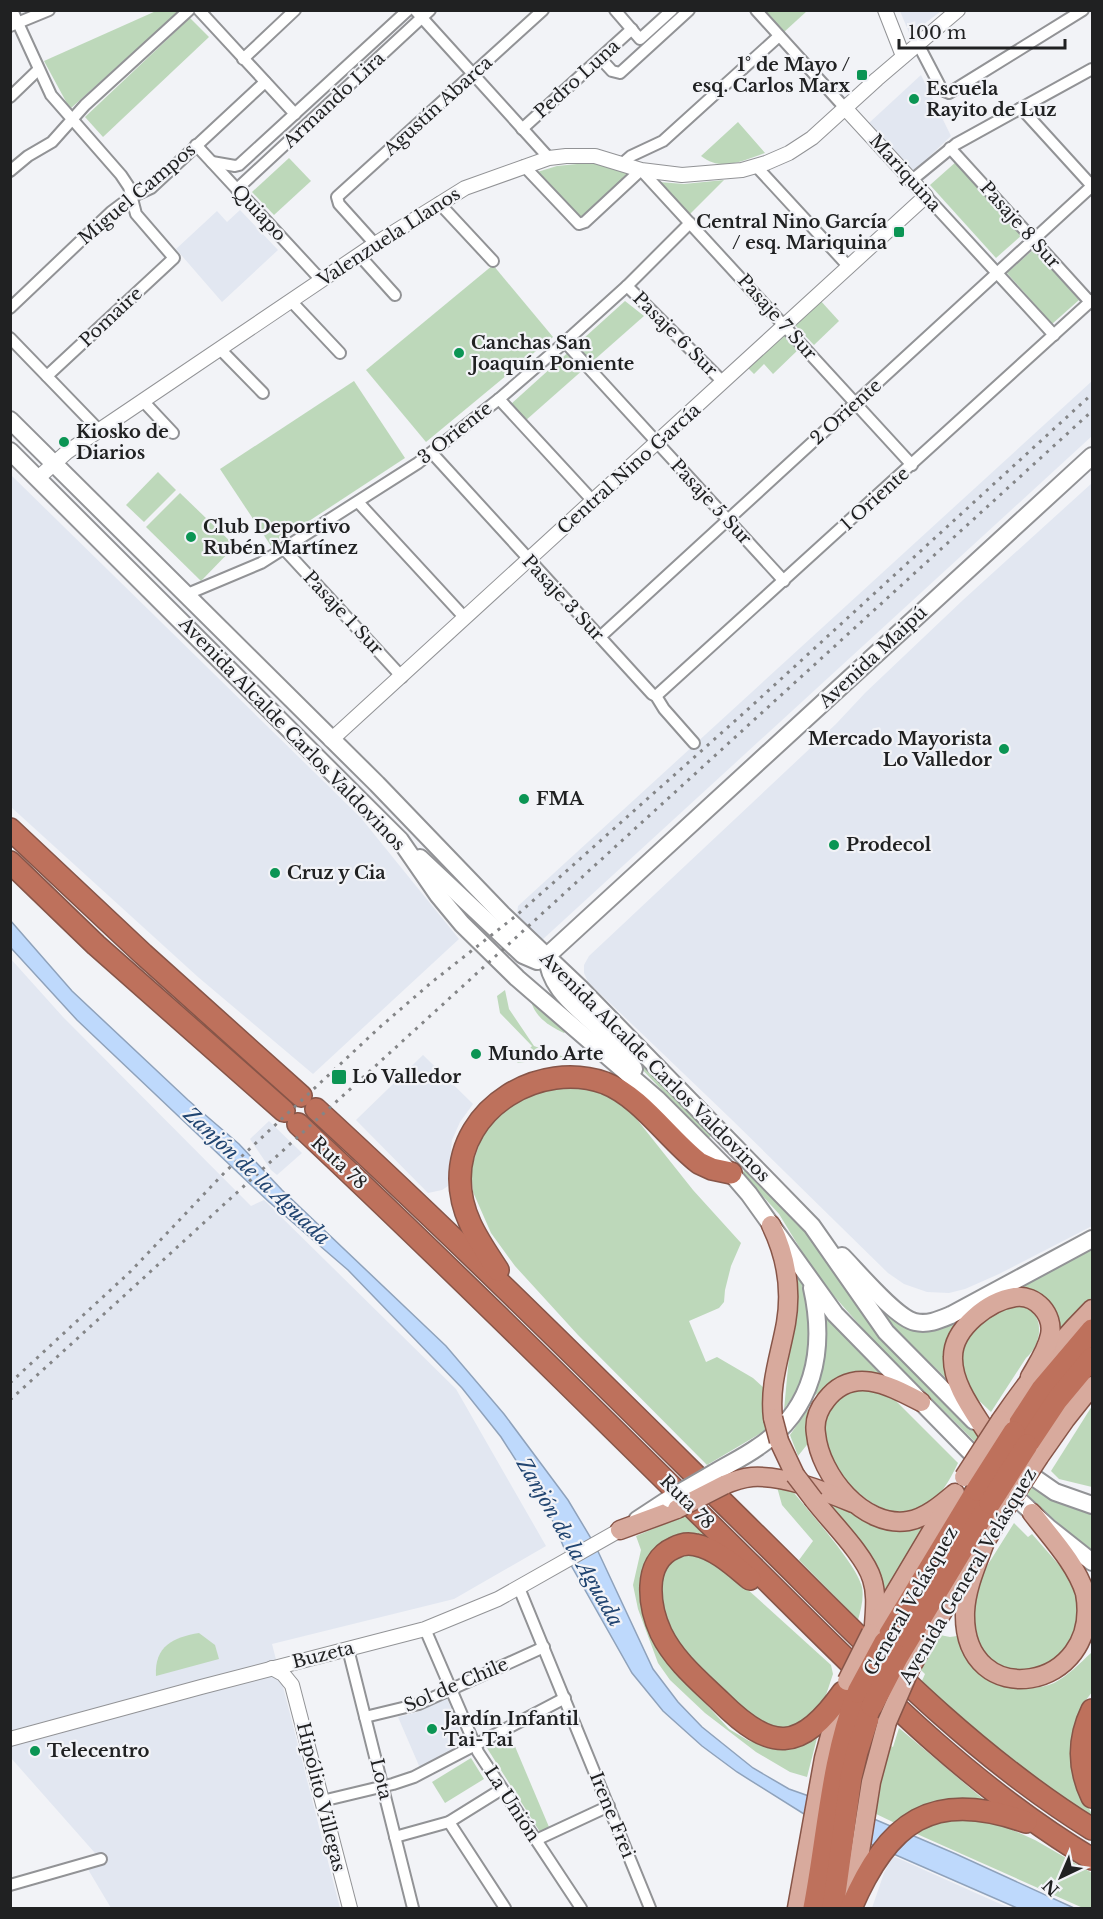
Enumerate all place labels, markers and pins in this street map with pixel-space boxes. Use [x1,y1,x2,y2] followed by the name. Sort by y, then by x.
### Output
[692,54,850,97] place label: 1° de Mayo / esq. Carlos Marx
[855,68,869,82] marker: 1° de Mayo / esq. Carlos Marx
[926,78,1057,121] place label: Escuela Rayito de Luz
[907,92,921,106] marker: Escuela Rayito de Luz
[696,211,888,254] place label: Central Nino García / esq. Mariquina
[892,225,906,239] marker: Central Nino García / esq. Mariquina
[467,332,634,375] place label: Canchas San Joaquín Poniente
[452,346,466,360] marker: Canchas San Joaquín Poniente
[76,421,169,464] place label: Kiosko de Diarios
[57,435,71,449] marker: Kiosko de Diarios
[203,516,358,559] place label: Club Deportivo Rubén Martínez
[184,530,198,544] marker: Club Deportivo Rubén Martínez
[808,728,993,771] place label: Mercado Mayorista Lo Valledor
[997,742,1011,756] marker: Mercado Mayorista Lo Valledor
[536,788,585,810] place label: FMA
[517,792,531,806] marker: FMA
[846,834,932,856] place label: Prodecol
[827,838,841,852] marker: Prodecol
[287,862,386,884] place label: Cruz y Cia
[268,866,282,880] marker: Cruz y Cia
[488,1043,603,1065] place label: Mundo Arte
[469,1047,483,1061] marker: Mundo Arte
[352,1066,461,1088] place label: Lo Valledor
[330,1068,348,1086] marker: Lo Valledor
[440,1708,579,1751] place label: Jardín Infantil Tai-Tai
[425,1722,439,1736] marker: Jardín Infantil Tai-Tai
[47,1740,149,1762] place label: Telecentro
[28,1744,42,1758] marker: Telecentro

